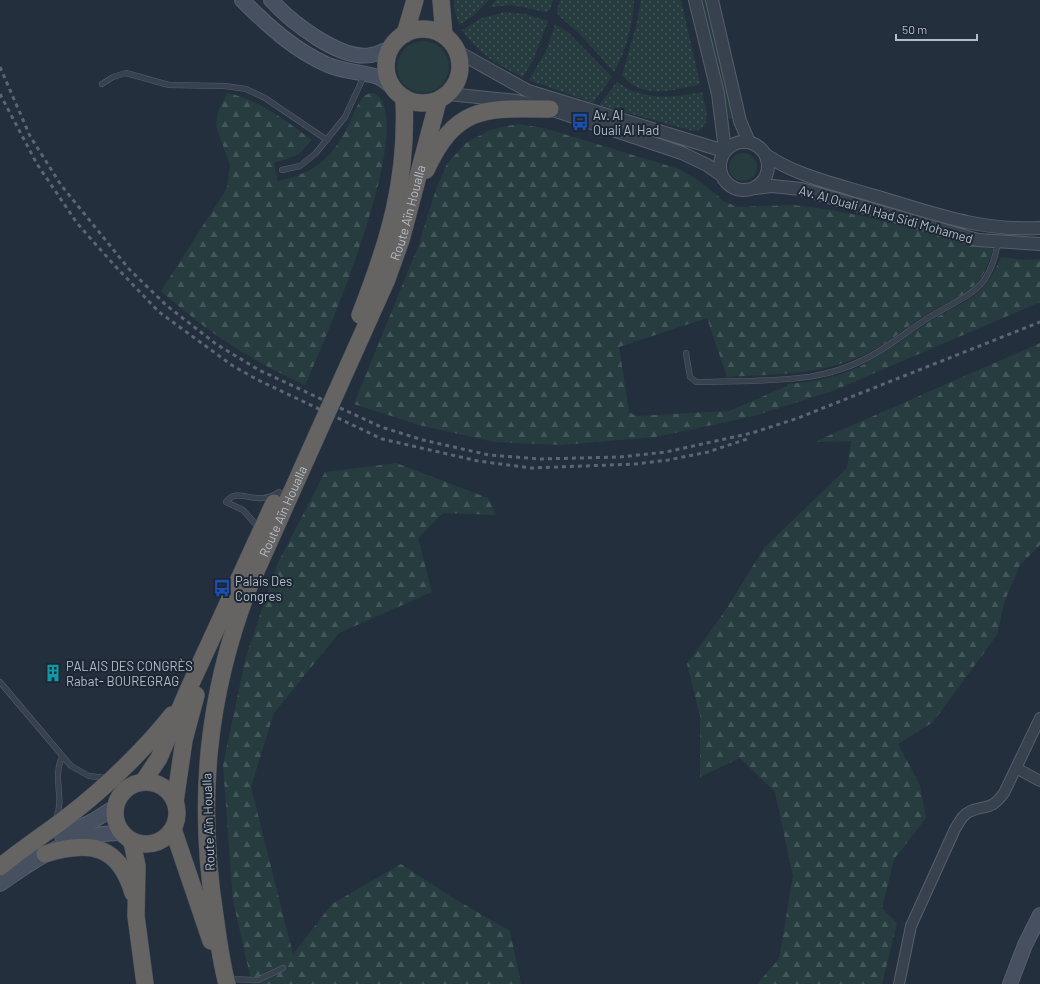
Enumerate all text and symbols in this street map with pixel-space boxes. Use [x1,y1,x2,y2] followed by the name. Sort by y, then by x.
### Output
[896,16,977,42] scale bar
[902,22,927,36] text: 50 m
[593,107,659,138] place label: Av. Al Ouali Al Had
[570,112,590,132] bus stop icon: Av. Al Ouali Al Had
[386,163,429,262] street label: Route Aïn Houalla
[797,181,975,247] street label: Av. Al Ouali Al Had Sidi Mohamed
[256,463,310,559] street label: Route Aïn Houalla
[235,573,292,604] place label: Palais Des Congres
[212,578,232,598] bus stop icon: Palais Des Congres
[66,658,193,689] place label: PALAIS DES CONGRÈS Rabat- BOUREGRAG
[43,663,63,683] building icon: PALAIS DES CONGRÈS Rabat- BOUREGRAG
[198,773,218,871] street label: Route Aïn Houalla

